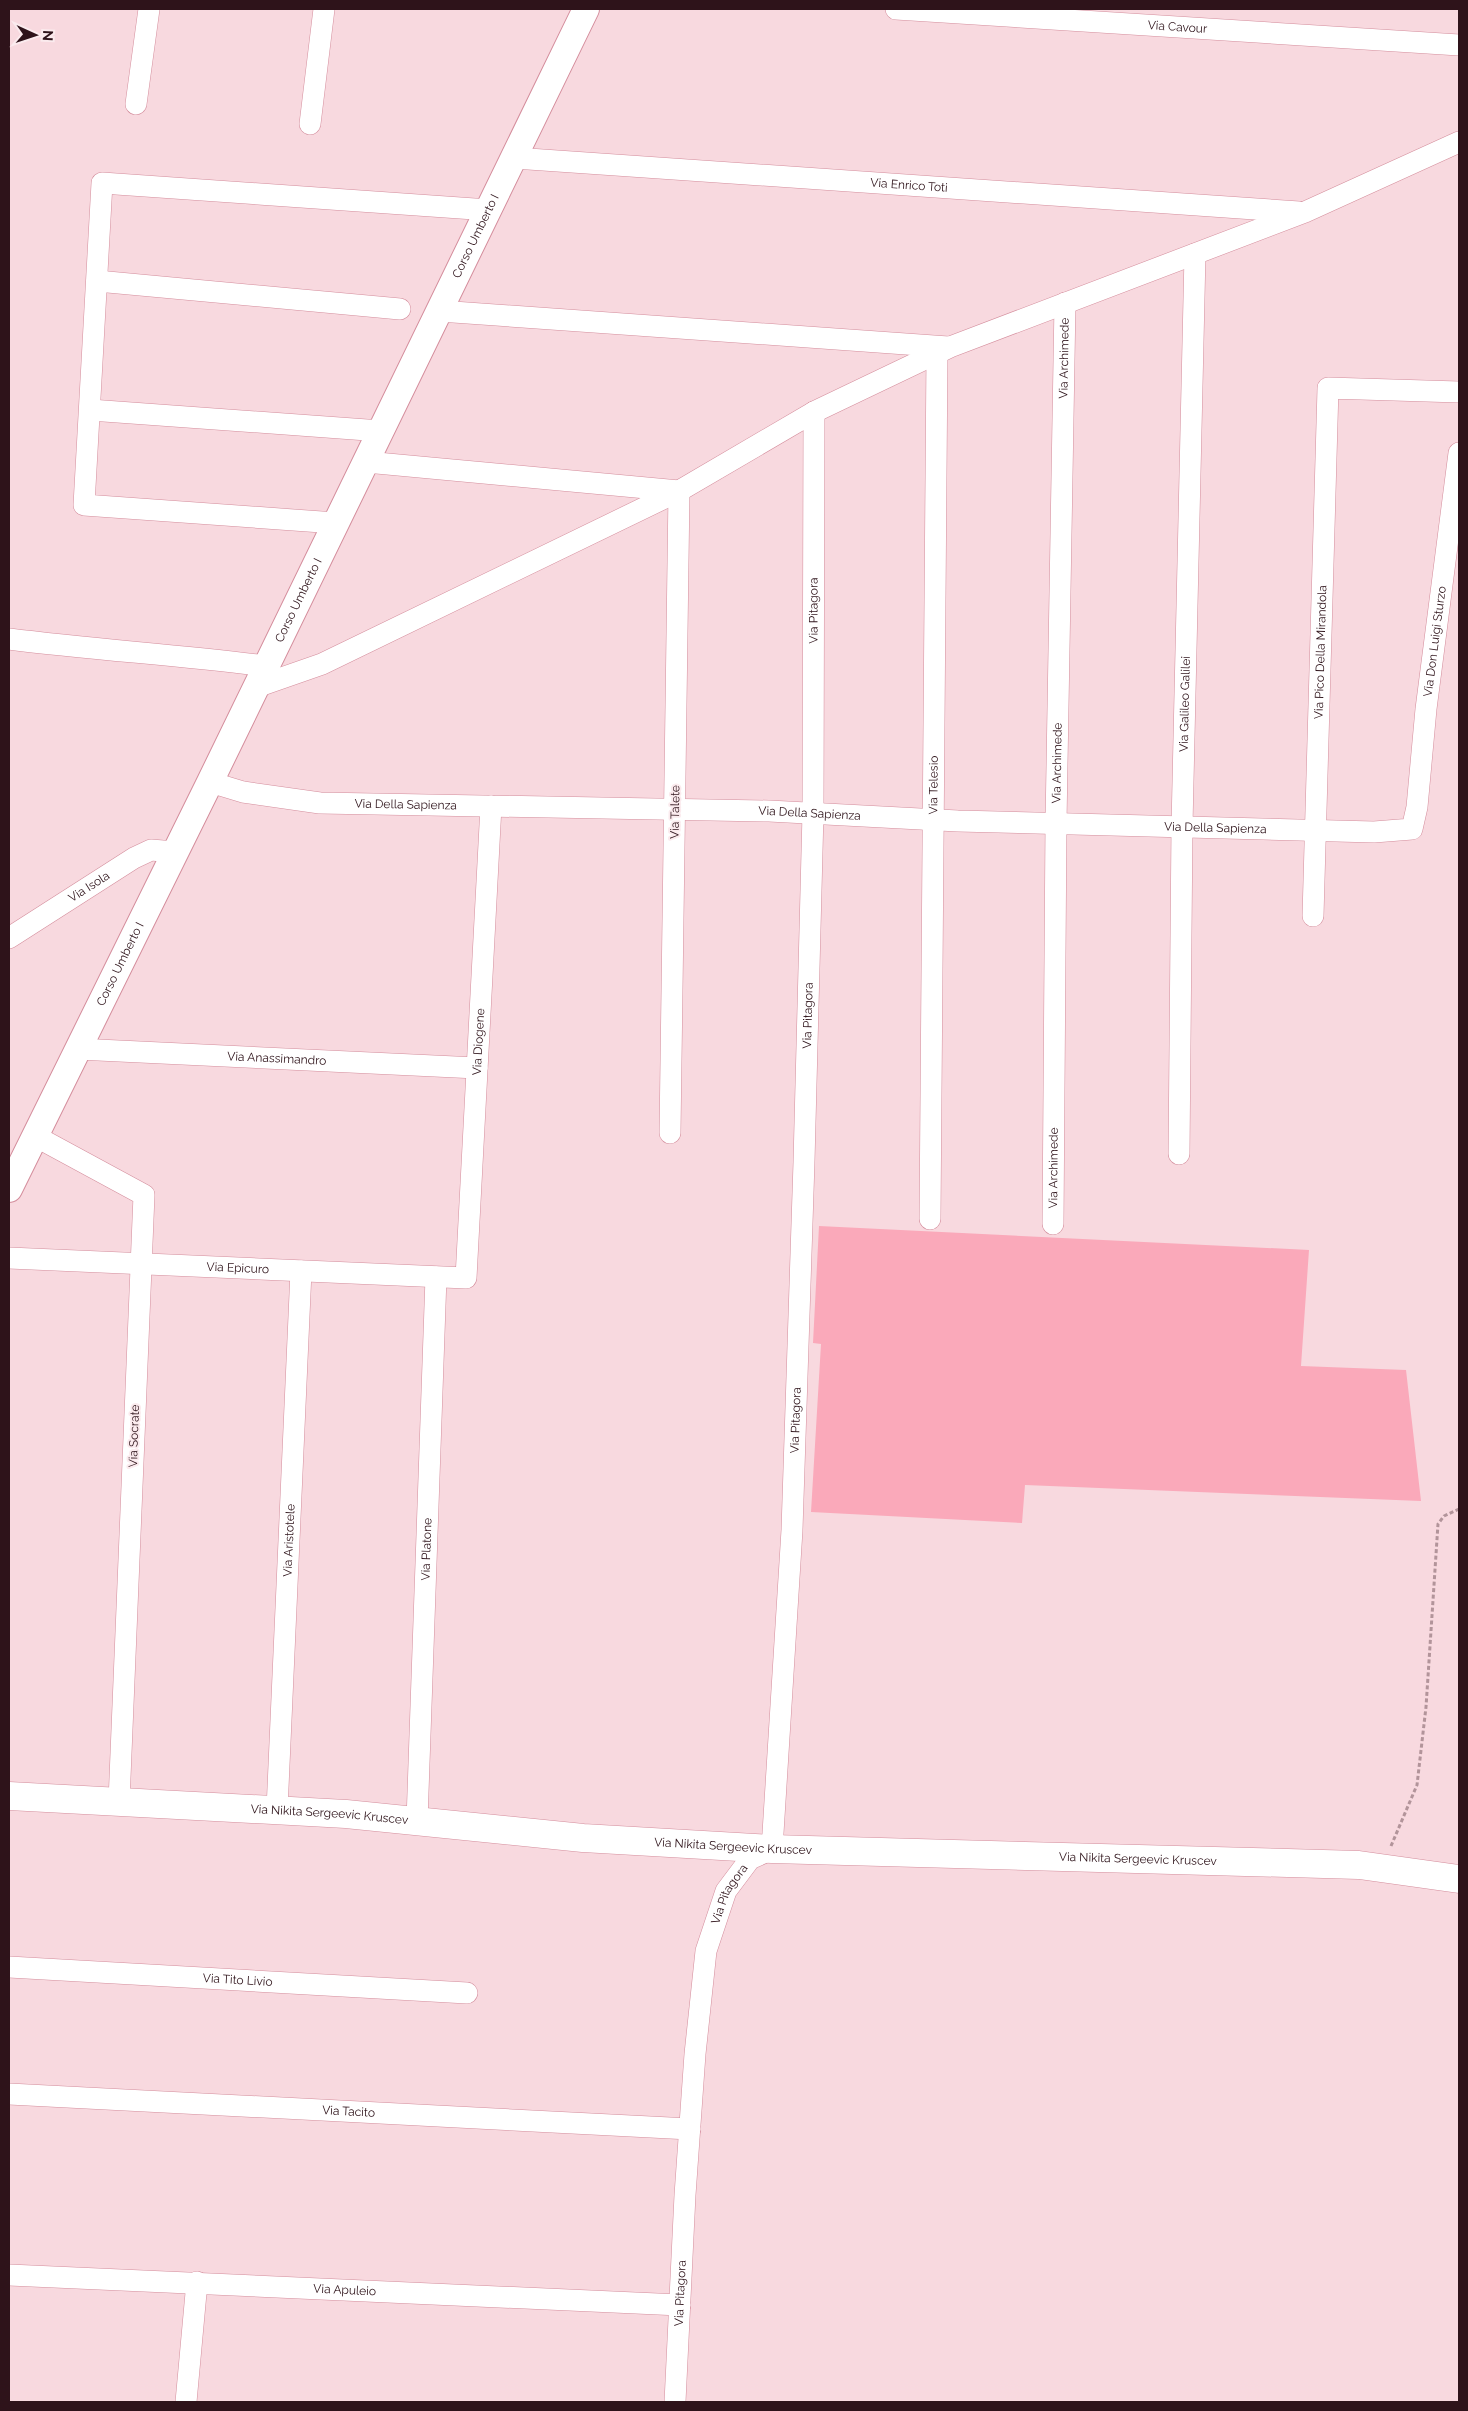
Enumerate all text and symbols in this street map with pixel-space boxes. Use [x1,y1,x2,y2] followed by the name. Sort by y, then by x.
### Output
[10,10,60,60] north arrow
[1147,18,1208,36] street label: Via Cavour
[40,30,56,41] text: N
[870,176,948,195] street label: Via Enrico Toti
[449,192,502,280] street label: Corso Umberto I
[1056,317,1072,399] street label: Via Archimede
[272,556,325,644] street label: Corso Umberto I
[806,577,821,644] street label: Via Pitagora
[1312,585,1329,719] street label: Via Pico Della Mirandola
[1421,585,1449,698] street label: Via Don Luigi Sturzo
[1177,656,1193,752] street label: Via Galileo Galilei
[1049,722,1065,804] street label: Via Archimede
[926,755,941,815] street label: Via Telesio
[668,785,682,839] street label: Via Talete
[354,797,457,812] street label: Via Della Sapienza
[758,804,861,823] street label: Via Della Sapienza
[1164,819,1267,836] street label: Via Della Sapienza
[66,868,112,905] street label: Via Isola
[94,920,147,1008] street label: Corso Umberto I
[800,982,816,1049] street label: Via Pitagora
[470,1008,487,1076] street label: Via Diogene
[227,1049,327,1068] street label: Via Anassimandro
[1046,1127,1061,1209] street label: Via Archimede
[206,1260,269,1276] street label: Via Epicuro
[788,1387,804,1454] street label: Via Pitagora
[126,1404,142,1468] street label: Via Socrate
[280,1503,298,1577] street label: Via Aristotele
[418,1518,435,1581] street label: Via Platone
[250,1802,410,1827] street label: Via Nikita Sergeevic Kruscev
[654,1835,813,1857] street label: Via Nikita Sergeevic Kruscev
[1059,1850,1218,1868] street label: Via Nikita Sergeevic Kruscev
[708,1861,751,1926] street label: Via Pitagora
[202,1971,273,1989] street label: Via Tito Livio
[322,2103,375,2120] street label: Via Tacito
[672,2260,689,2327] street label: Via Pitagora
[313,2282,376,2298] street label: Via Apuleio

